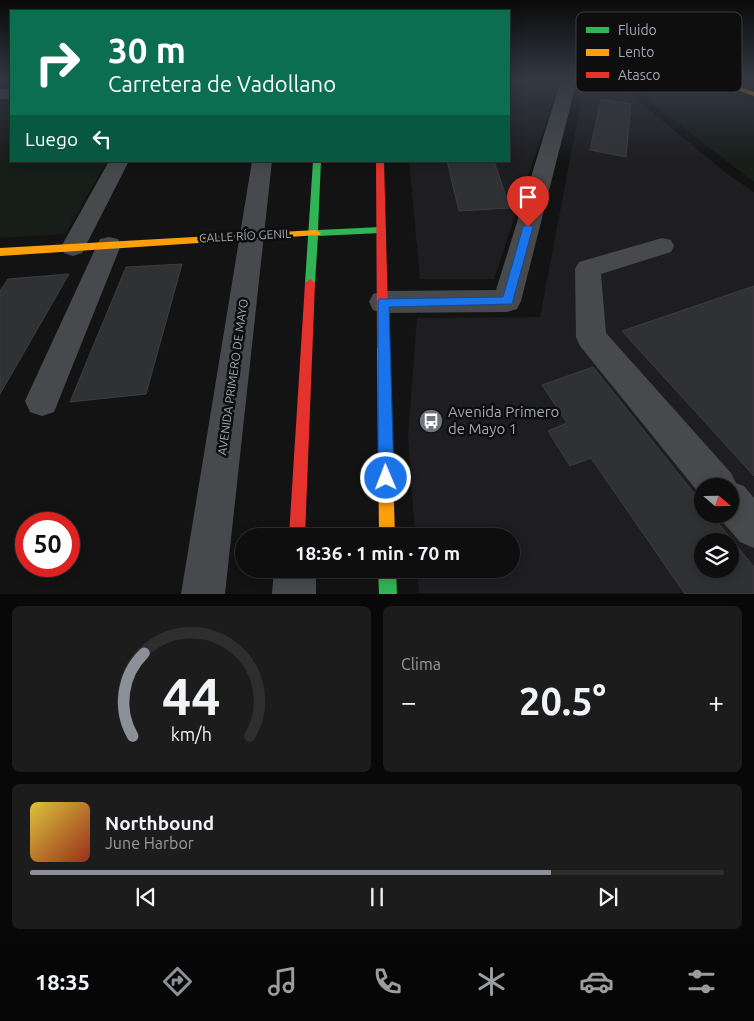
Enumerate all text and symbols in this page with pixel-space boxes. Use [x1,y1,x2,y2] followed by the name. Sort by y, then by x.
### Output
[576,12,742,92] legend
[618,22,657,38] text: Fluido
[25,30,90,95] icon: right
[108,30,186,70] text: 30 m
[618,44,655,60] text: Lento
[618,67,661,83] text: Atasco
[108,71,336,96] text: Carretera de Vadollano
[88,125,116,153] icon: left
[25,128,78,150] text: Luego
[507,176,549,227] pin
[514,183,542,211] icon: arrive
[199,227,291,244] street label: CALLE RÍO GENIL
[215,298,250,456] street label: AVENIDA PRIMERO DE MAYO
[448,403,559,437] place label: Avenida Primero de Mayo 1
[418,408,444,434] bus stop icon: Avenida Primero de Mayo 1
[359,451,411,503] position arrow
[694,478,739,522] north arrow
[694,478,739,578] map controls
[15,512,80,577] speed limit sign: 50
[694,533,739,578] button: layers
[295,542,460,564] text: 18:36 · 1 min · 70 m
[401,655,441,673] text: Clima
[162,667,221,725] text: 44
[519,680,606,722] text: 20.5°
[401,686,417,717] text: −
[708,686,724,717] text: +
[171,724,212,744] text: km/h
[105,812,214,834] text: Northbound
[105,834,194,852] text: June Harbor
[132,883,160,911] icon: previous
[363,883,391,911] icon: pause
[594,883,622,911] icon: next
[160,964,195,999] icon: directions
[265,964,300,999] icon: music
[370,964,405,999] icon: phone
[474,964,509,999] icon: climate
[579,964,614,999] icon: car
[684,964,719,999] icon: filters
[35,969,90,994] text: 18:35

